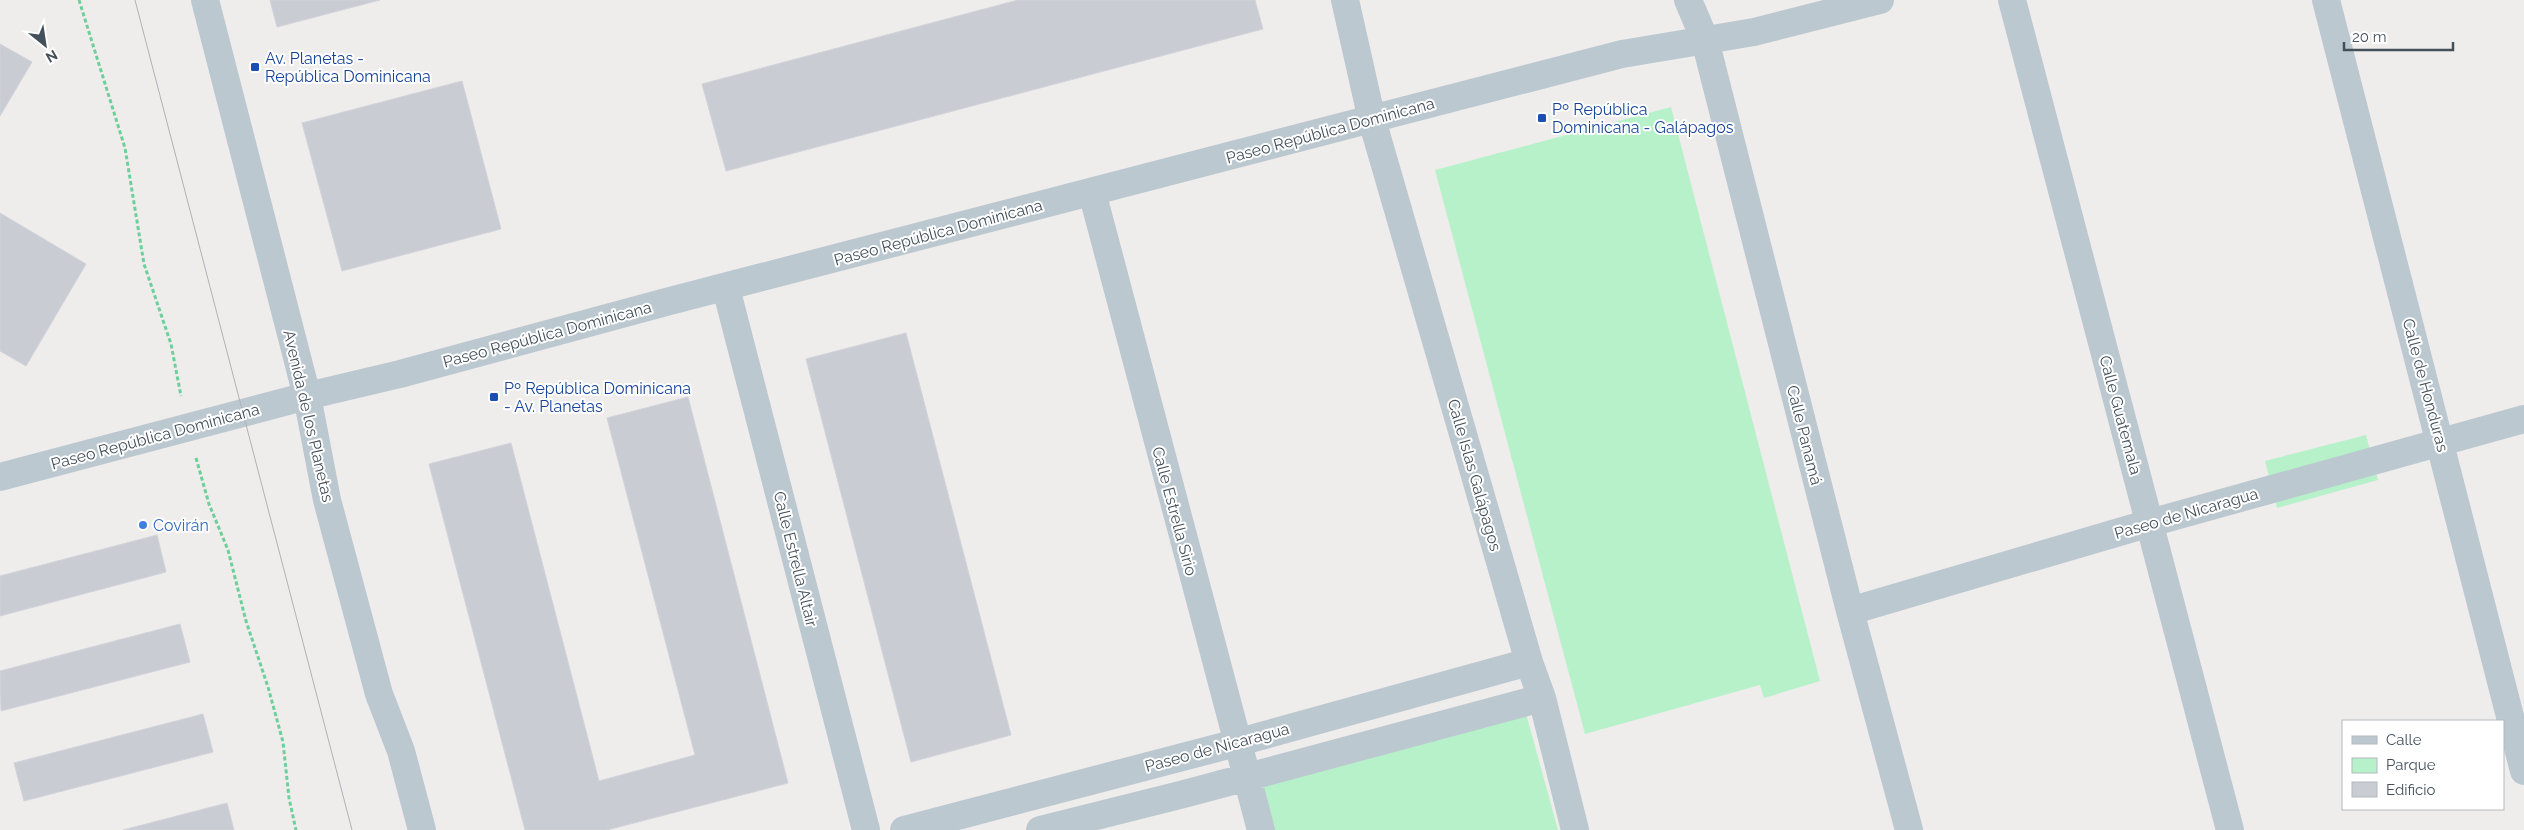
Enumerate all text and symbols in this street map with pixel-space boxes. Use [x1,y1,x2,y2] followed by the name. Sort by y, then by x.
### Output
[20,20,70,70] north arrow
[2344,20,2453,52] scale bar
[2352,28,2387,46] text: 20 m
[43,47,60,66] text: N
[265,49,431,86] place label: Av. Planetas - República Dominicana
[249,61,261,73] marker: Av. Planetas - República Dominicana
[1224,93,1436,167] street label: Paseo República Dominicana
[1552,100,1734,137] place label: Pº República Dominicana - Galápagos
[1536,112,1548,124] marker: Pº República Dominicana - Galápagos
[832,195,1044,269] street label: Paseo República Dominicana
[441,297,653,371] street label: Paseo República Dominicana
[2399,316,2453,454] street label: Calle de Honduras
[279,328,338,504] street label: Avenida de los Planetas
[2095,353,2146,477] street label: Calle Guatemala
[504,379,691,416] place label: Pº República Dominicana - Av. Planetas
[1783,383,1826,487] street label: Calle Panamá
[488,391,500,403] marker: Pº República Dominicana - Av. Planetas
[1444,397,1505,554] street label: Calle Islas Galápagos
[49,399,261,473] street label: Paseo República Dominicana
[1148,445,1201,578] street label: Calle Estrella Sirio
[2112,484,2260,543] street label: Paseo de Nicaragua
[770,489,822,629] street label: Calle Estrella Altair
[153,516,209,535] place label: Covirán
[137,519,149,531] marker: Covirán
[1143,719,1291,776] street label: Paseo de Nicaragua
[2342,720,2504,810] legend
[2386,731,2422,749] text: Calle
[2386,756,2436,774] text: Parque
[2386,781,2436,799] text: Edificio

